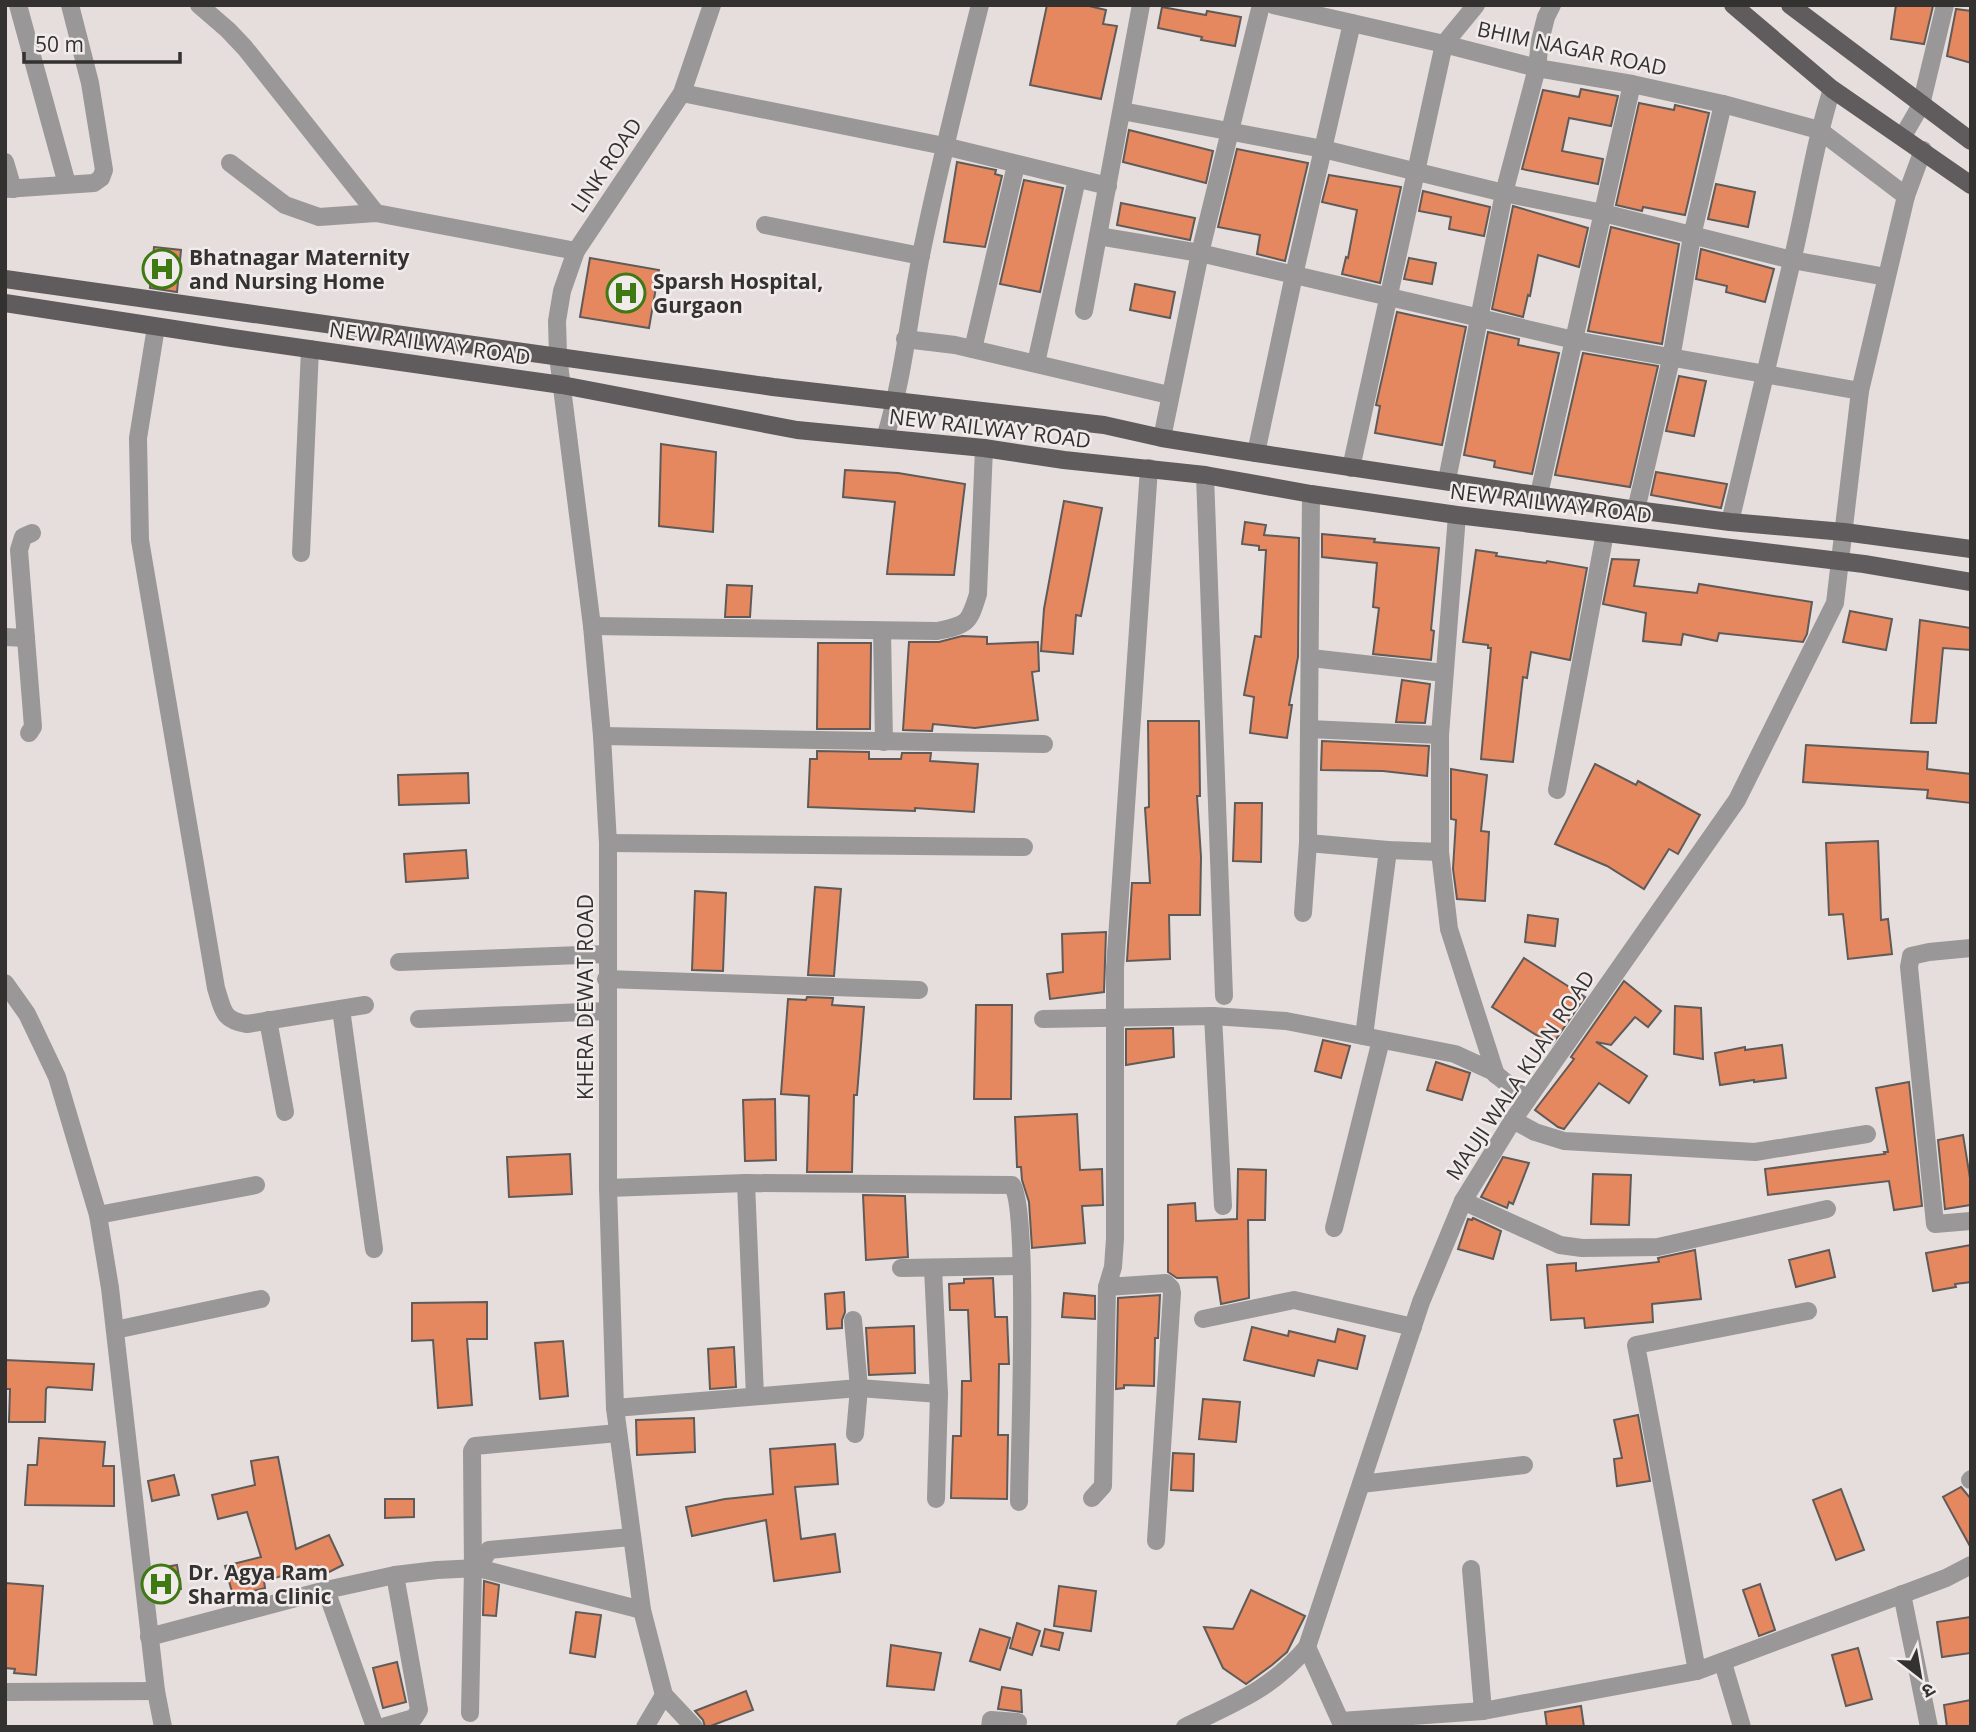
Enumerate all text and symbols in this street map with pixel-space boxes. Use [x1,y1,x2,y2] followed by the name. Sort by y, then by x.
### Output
[1475,14,1669,82] street label: BHIM NAGAR ROAD
[24,21,180,65] scale bar
[35,30,84,58] text: 50 m
[564,112,648,218] street label: LINK ROAD
[189,243,410,295] place label: Bhatnagar Maternity and Nursing Home
[141,248,183,290] hospital icon: Bhatnagar Maternity and Nursing Home
[653,267,823,319] place label: Sparsh Hospital, Gurgaon
[605,272,647,314] hospital icon: Sparsh Hospital, Gurgaon
[328,315,532,371] street label: NEW RAILWAY ROAD
[888,402,1092,454] street label: NEW RAILWAY ROAD
[1449,477,1653,529] street label: NEW RAILWAY ROAD
[571,894,599,1100] street label: KHERA DEWAT ROAD
[1439,965,1601,1185] street label: MAUJI WALA KUAN ROAD
[188,1558,332,1610] place label: Dr. Agya Ram Sharma Clinic
[140,1563,182,1605] hospital icon: Dr. Agya Ram Sharma Clinic
[1885,1641,1955,1711] north arrow
[1917,1677,1940,1705] text: उ

